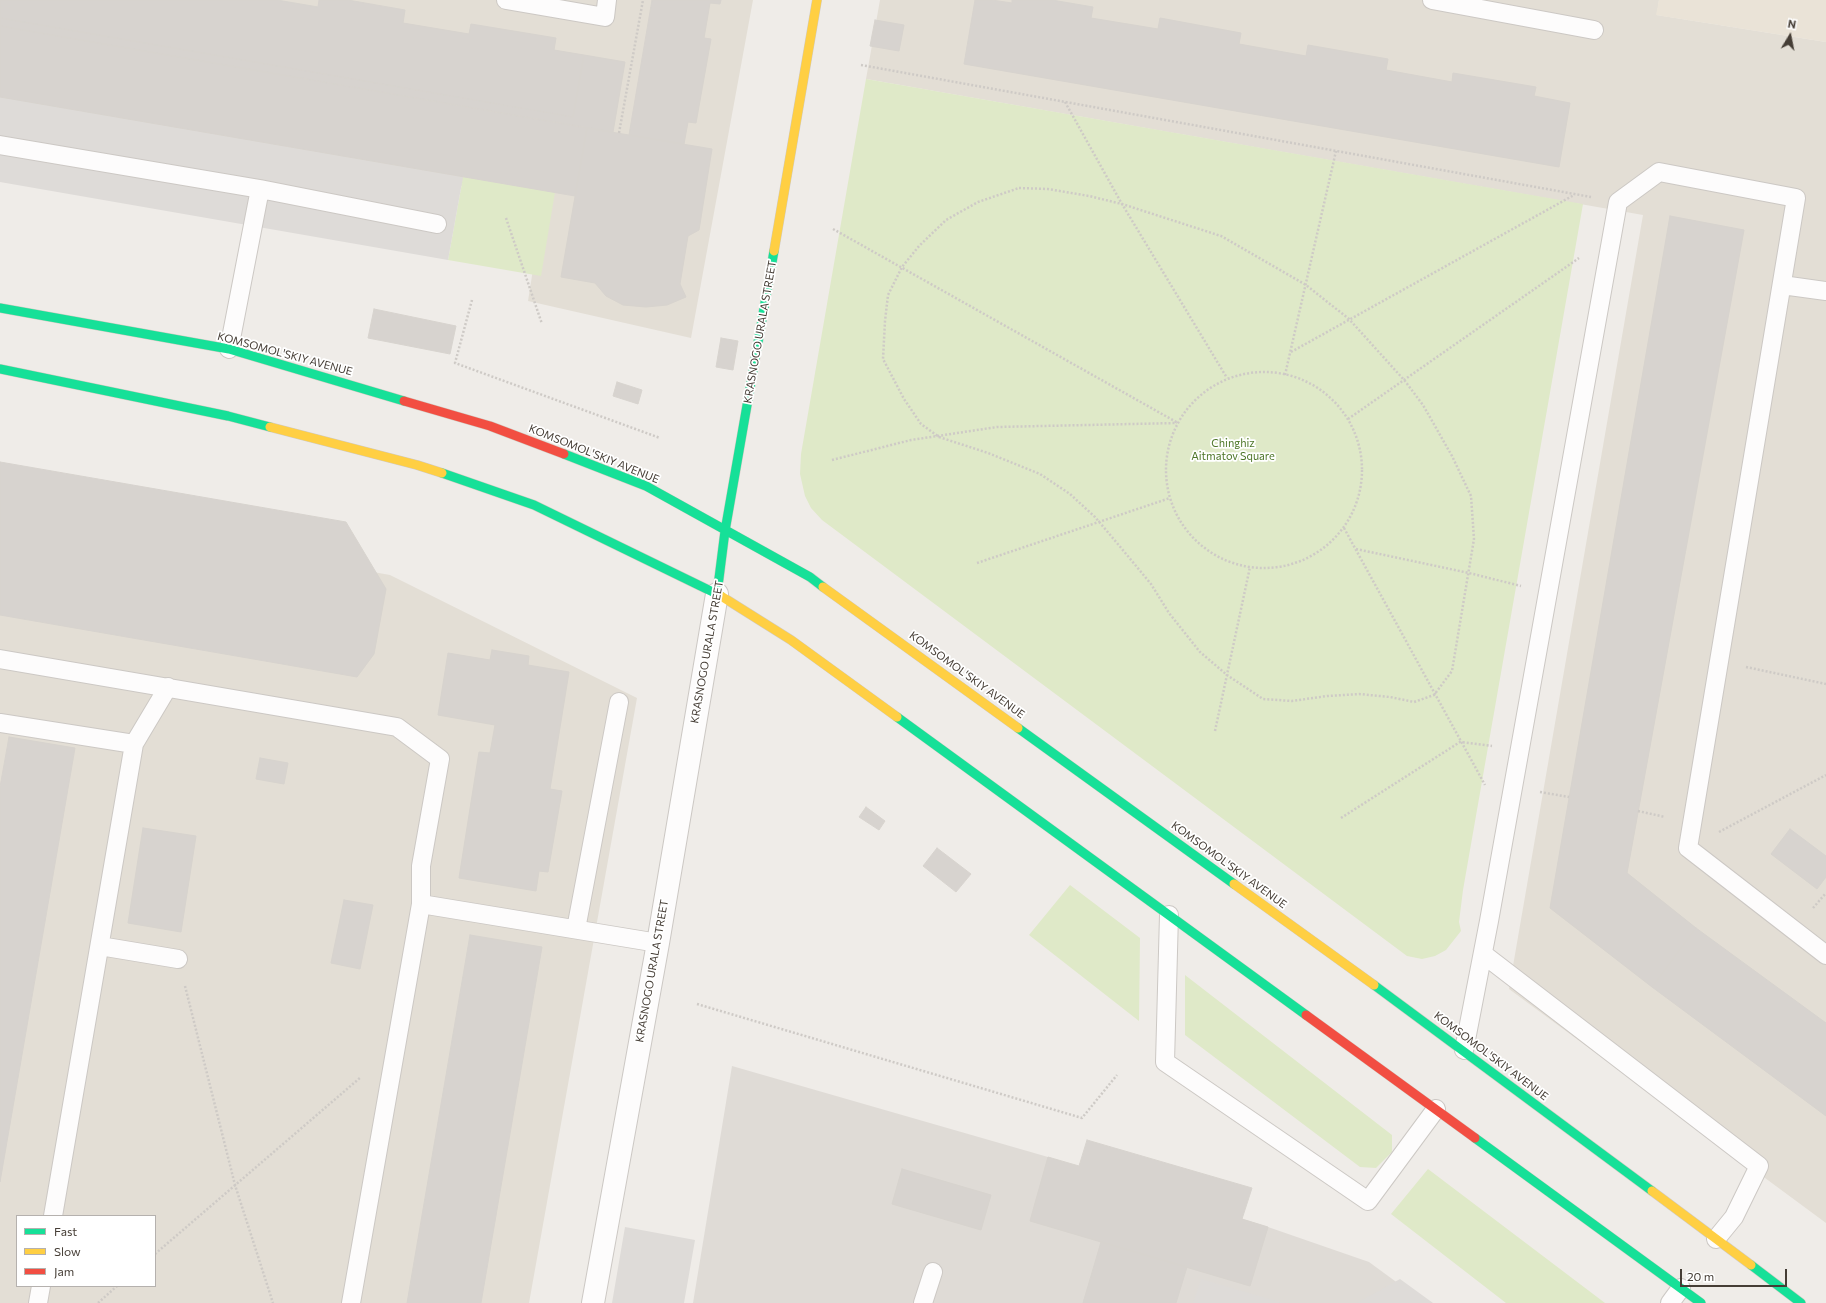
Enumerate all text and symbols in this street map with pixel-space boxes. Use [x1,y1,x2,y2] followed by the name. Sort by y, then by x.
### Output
[1770,16,1810,56] north arrow
[1787,17,1797,31] text: N
[741,259,779,405] street label: KRASNOGO URALA STREET
[216,330,354,378] street label: KOMSOMOL'SKIY AVENUE
[527,422,661,486] street label: KOMSOMOL'SKIY AVENUE
[1191,436,1275,462] park label: Chinghiz Aitmatov Square
[688,579,726,725] street label: KRASNOGO URALA STREET
[907,629,1027,721] street label: KOMSOMOL'SKIY AVENUE
[1169,819,1289,911] street label: KOMSOMOL'SKIY AVENUE
[633,898,671,1044] street label: KRASNOGO URALA STREET
[1431,1009,1551,1103] street label: KOMSOMOL'SKIY AVENUE
[16,1215,156,1287] legend
[54,1224,77,1238] text: Fast
[54,1244,81,1258] text: Slow
[1682,1261,1789,1287] scale bar
[54,1264,74,1278] text: Jam
[1687,1269,1714,1283] text: 20 m

